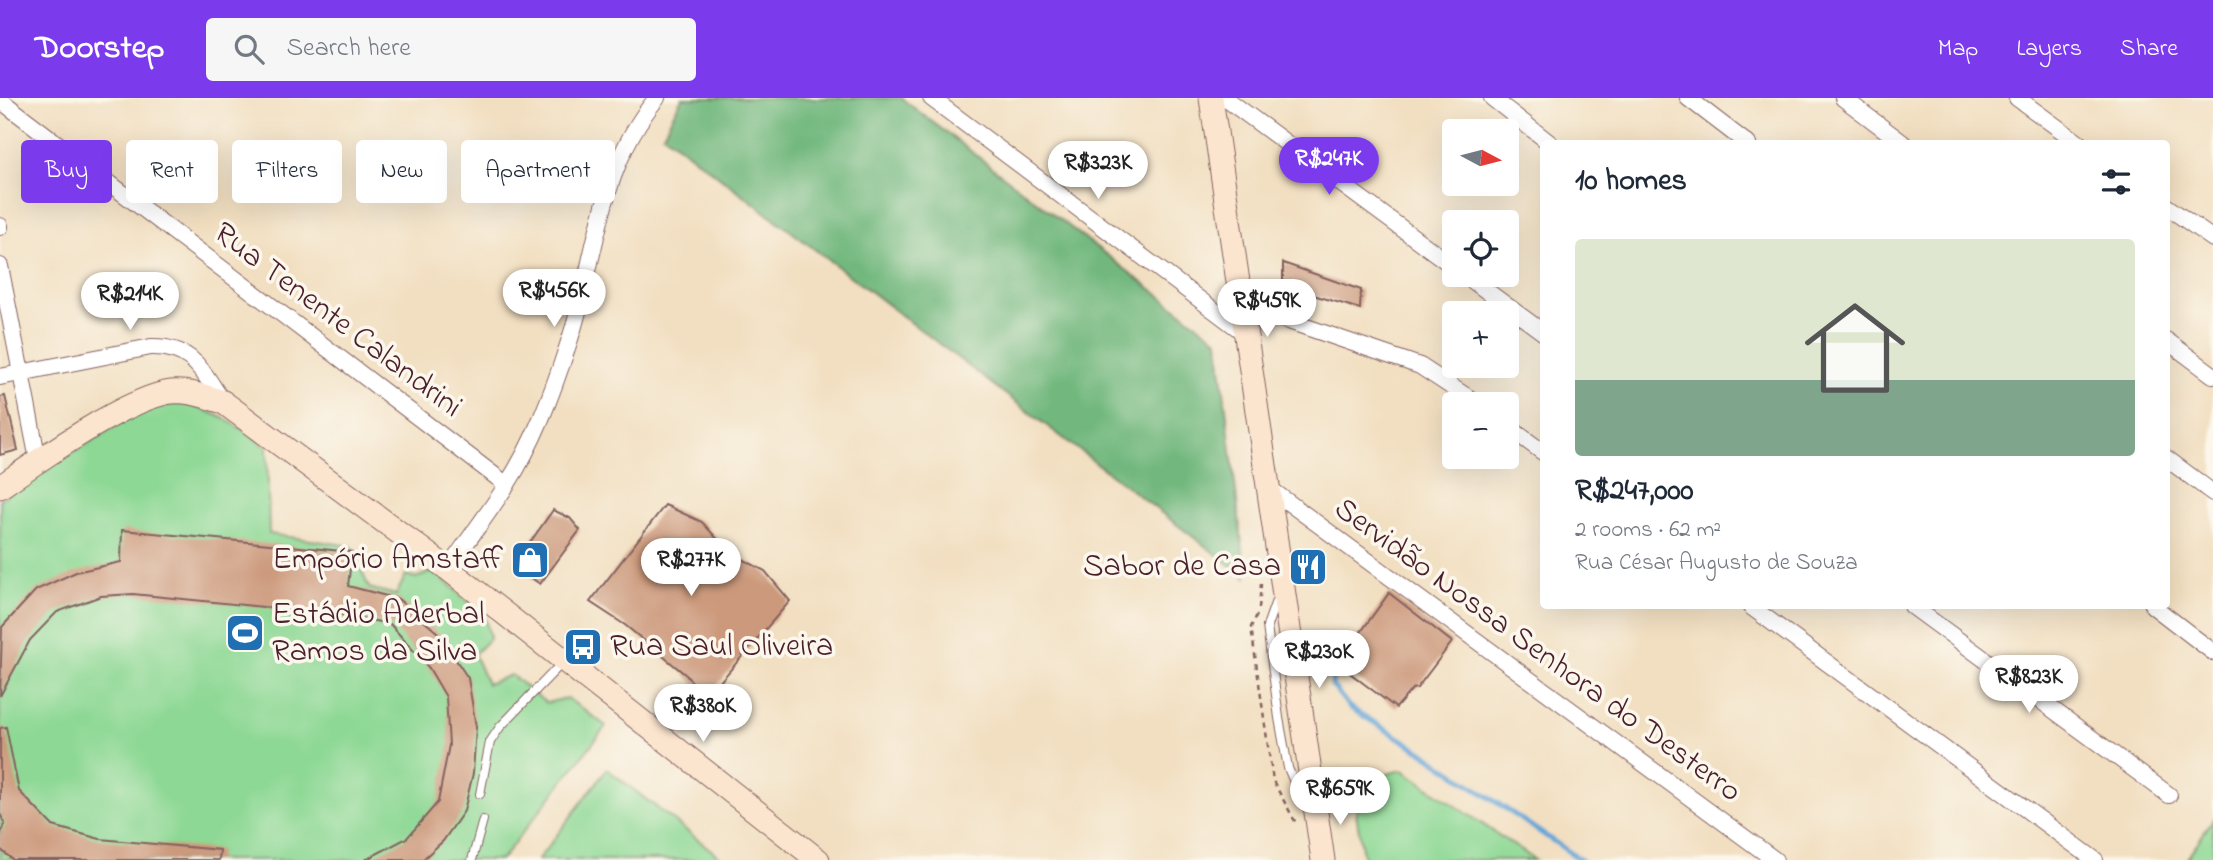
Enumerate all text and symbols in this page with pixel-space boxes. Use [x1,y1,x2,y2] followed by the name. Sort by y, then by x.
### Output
[206,18,696,81] search box
[35,25,164,73] text: Doorstep
[230,30,268,68] icon: search
[286,30,411,68] text: Search here
[1938,32,1978,67] text: Map
[2016,32,2082,67] text: Layers
[2120,32,2178,67] text: Share
[1442,119,1519,196] north arrow
[1442,119,1519,469] map controls
[1272,138,1386,197] pin: R$247K
[21,140,112,203] chip: Buy
[126,140,218,203] chip: Rent
[232,140,342,203] chip: Filters
[356,140,447,203] chip: New
[461,140,615,203] chip: Apartment
[1041,141,1155,201] pin: R$323K
[1295,143,1363,176] text: R$247K
[1064,147,1132,180] text: R$323K
[1575,160,1687,204] text: 10 homes
[2097,163,2135,201] icon: filters
[1442,210,1519,287] button: locate
[203,212,471,430] street label: Rua Tenente Calandrini
[497,270,611,329] pin: R$456K
[73,272,187,332] pin: R$214K
[519,275,589,308] text: R$456K
[97,278,163,311] text: R$214K
[1210,280,1324,339] pin: R$459K
[1233,285,1301,318] text: R$459K
[1792,285,1918,411] icon: home
[1442,301,1519,378] button: +
[1442,392,1519,469] button: −
[1575,470,1693,514] text: R$247,000
[1323,487,1751,815] street label: Servidão Nossa Senhora do Desterro
[1575,514,1721,547] text: 2 rooms · 62 m²
[273,537,503,584] place label: Empório Amstaff
[634,538,748,598] pin: R$277K
[509,539,551,581] shop icon: Empório Amstaff
[657,544,725,577] text: R$277K
[1083,544,1281,591] place label: Sabor de Casa
[1287,546,1329,588] restaurant icon: Sabor de Casa
[1575,547,1858,580] text: Rua César Augusto de Souza
[272,592,485,676] place label: Estádio Aderbal Ramos da Silva
[224,612,266,654] sports icon: Estádio Aderbal Ramos da Silva
[610,624,833,671] place label: Rua Saul Oliveira
[562,626,604,668] bus stop icon: Rua Saul Oliveira
[1262,630,1376,690] pin: R$230K
[1285,636,1353,669] text: R$230K
[1972,656,2086,715] pin: R$823K
[1995,661,2063,694] text: R$823K
[646,684,760,744] pin: R$380K
[670,690,736,723] text: R$380K
[1283,768,1397,827] pin: R$659K
[1306,773,1374,806] text: R$659K

